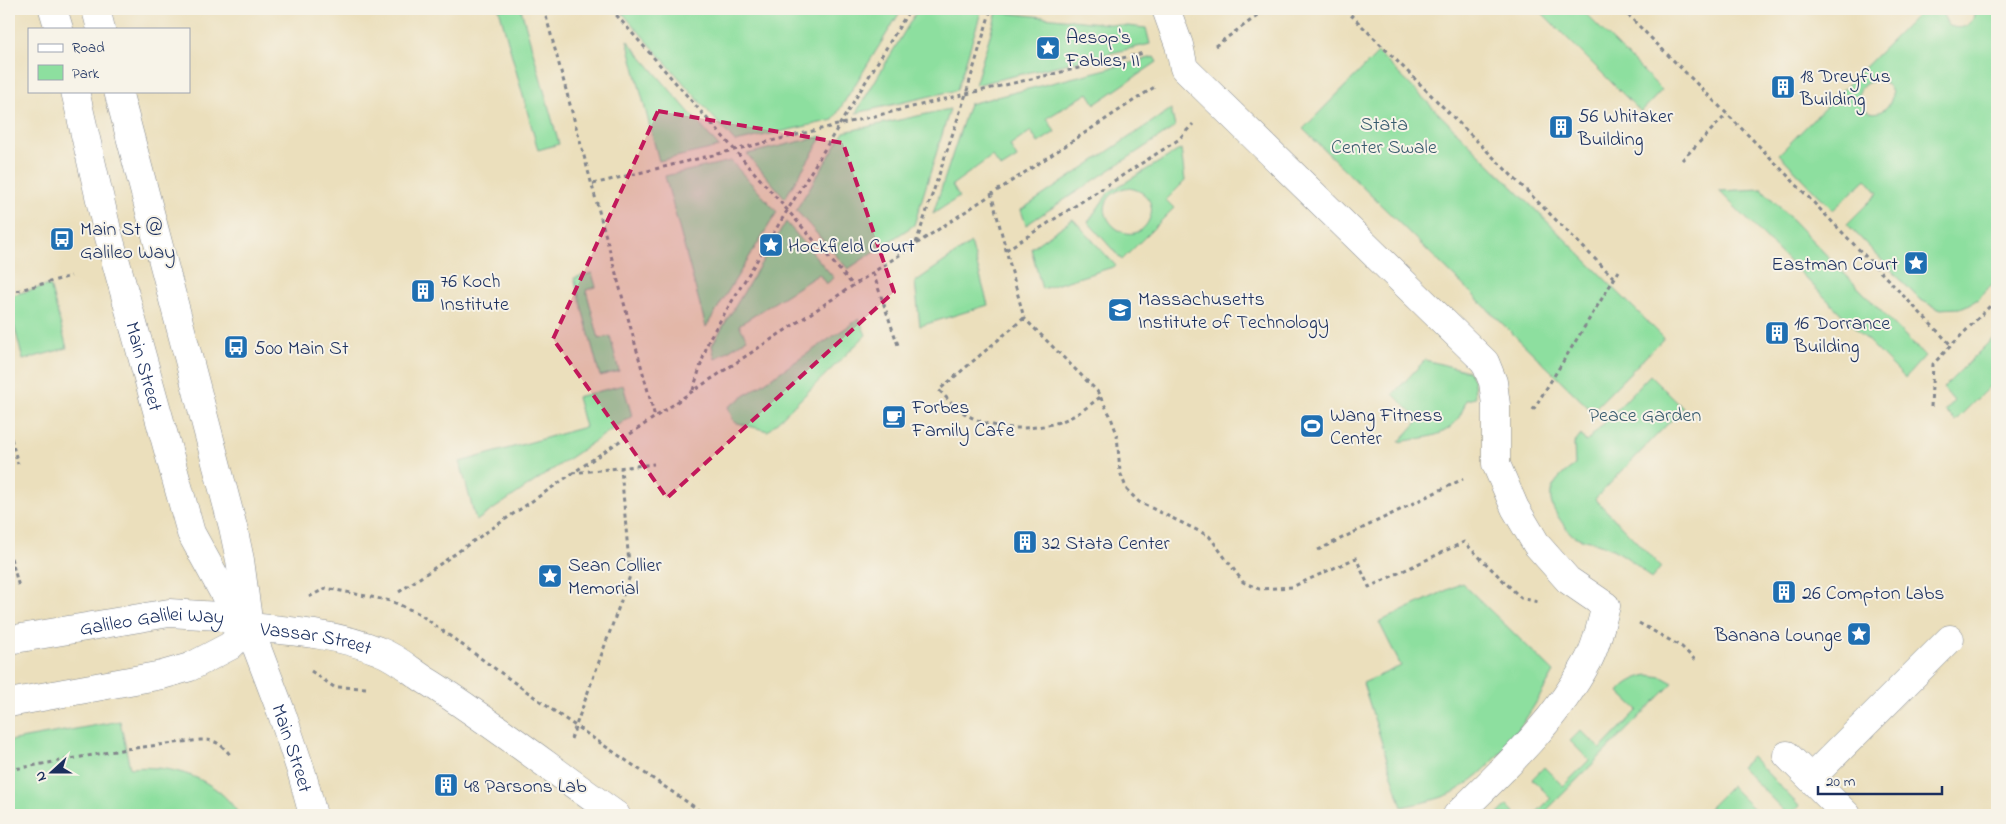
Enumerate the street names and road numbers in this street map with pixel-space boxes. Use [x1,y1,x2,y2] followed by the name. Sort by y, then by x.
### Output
[116,319,169,415] street label: Main Street
[78,601,229,645] street label: Galileo Galilei Way
[258,616,376,664] street label: Vassar Street
[262,700,318,796] street label: Main Street

